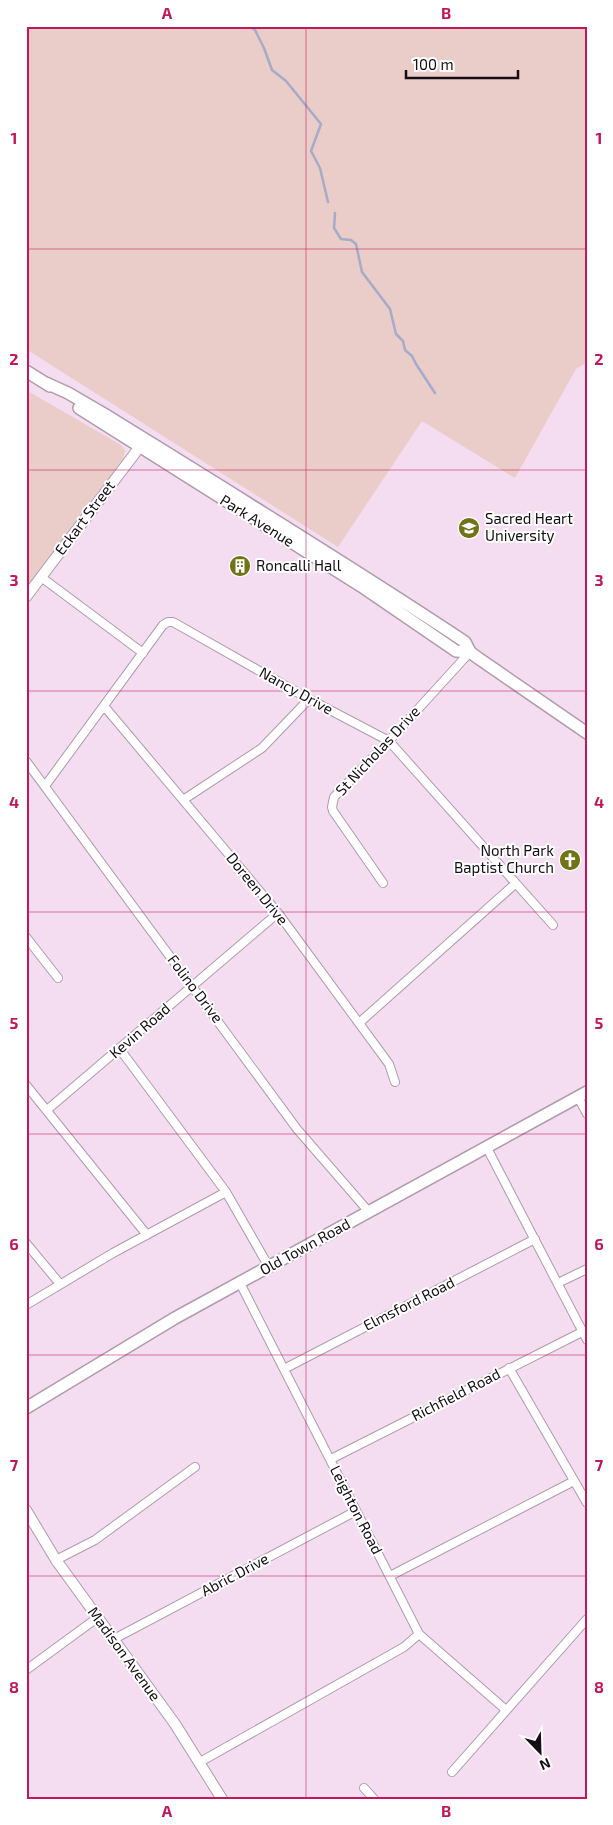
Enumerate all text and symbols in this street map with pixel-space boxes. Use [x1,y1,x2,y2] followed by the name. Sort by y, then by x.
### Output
[162,3,173,22] text: A
[441,3,451,22] text: B
[406,48,518,80] scale bar
[413,55,454,73] text: 100 m
[11,128,17,147] text: 1
[596,128,602,147] text: 1
[9,349,19,368] text: 2
[594,349,604,368] text: 2
[50,476,118,558] street label: Eckart Street
[217,490,298,550] street label: Park Avenue
[485,509,573,544] place label: Sacred Heart University
[457,516,481,540] school or university icon: Sacred Heart University
[228,554,252,578] building icon: Roncalli Hall
[256,556,342,574] place label: Roncalli Hall
[9,570,19,589] text: 3
[594,570,604,589] text: 3
[257,663,336,718] street label: Nancy Drive
[331,702,423,799] street label: St Nicholas Drive
[9,792,19,811] text: 4
[594,792,604,811] text: 4
[454,841,554,876] place label: North Park Baptist Church
[223,848,292,928] street label: Doreen Drive
[558,848,582,872] church icon: North Park Baptist Church
[164,951,227,1026] street label: Folino Drive
[105,999,174,1062] street label: Kevin Road
[10,1013,19,1032] text: 5
[595,1013,604,1032] text: 5
[256,1214,353,1278] street label: Old Town Road
[9,1234,19,1253] text: 6
[594,1234,604,1253] text: 6
[360,1272,457,1334] street label: Elmsford Road
[408,1364,503,1424] street label: Richfield Road
[10,1455,19,1474] text: 7
[595,1455,604,1474] text: 7
[327,1462,387,1557] street label: Leighton Road
[198,1549,271,1599] street label: Abric Drive
[85,1603,165,1704] street label: Madison Avenue
[9,1677,19,1696] text: 8
[594,1677,604,1696] text: 8
[516,1728,566,1778] north arrow
[537,1755,553,1774] text: N
[162,1801,173,1820] text: A
[441,1801,451,1820] text: B

